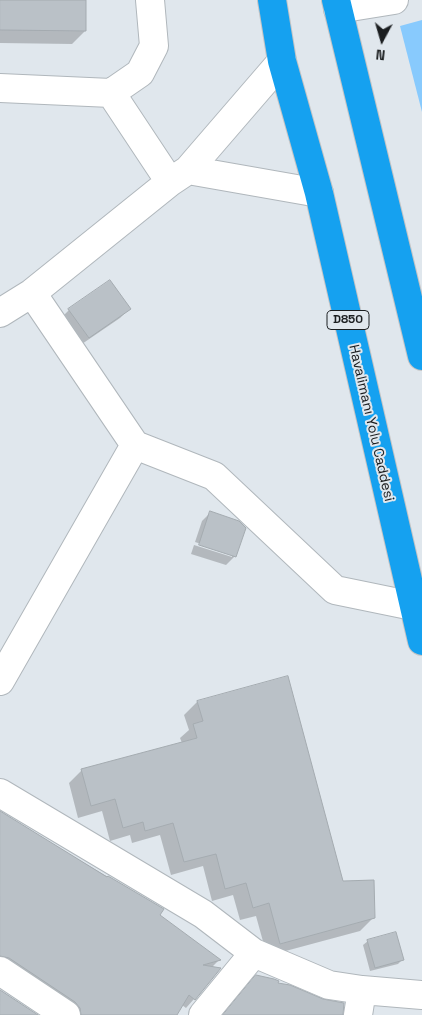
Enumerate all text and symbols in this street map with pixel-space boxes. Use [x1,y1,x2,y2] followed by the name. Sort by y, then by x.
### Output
[357,15,407,65] north arrow
[375,45,386,64] text: N
[327,310,369,330] road number: D850
[345,343,397,503] street label: Havalimanı Yolu Caddesi

